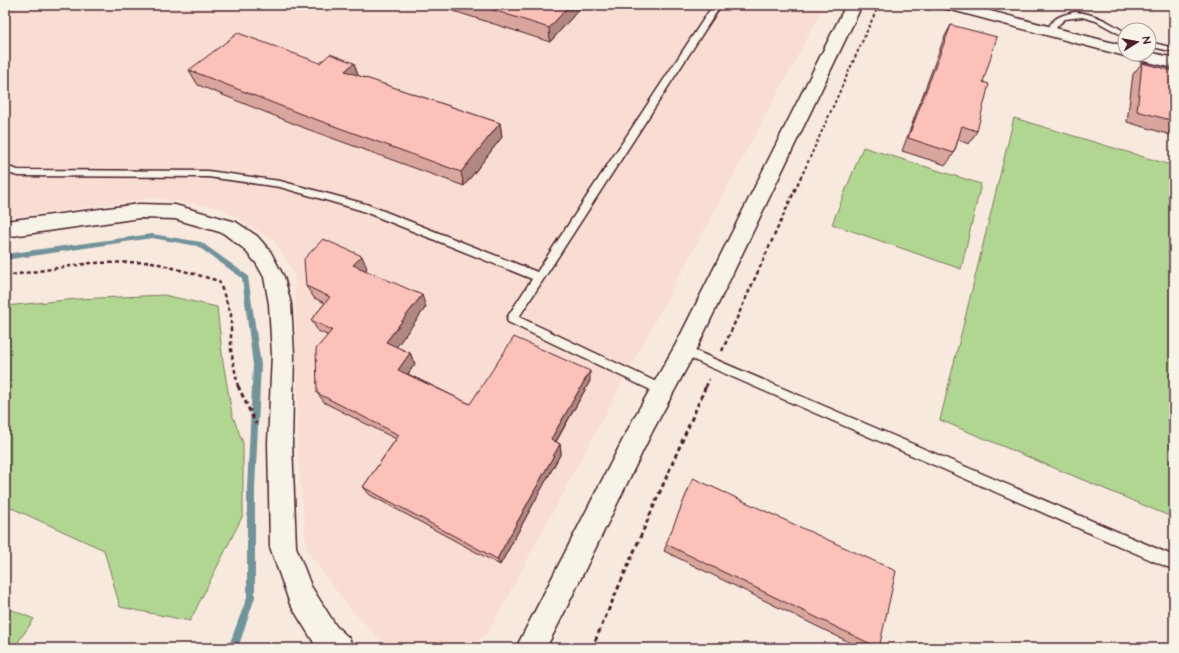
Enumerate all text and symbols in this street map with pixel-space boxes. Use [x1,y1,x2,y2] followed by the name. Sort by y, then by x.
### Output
[1117,22,1157,62] north arrow
[1138,35,1154,45] text: N

